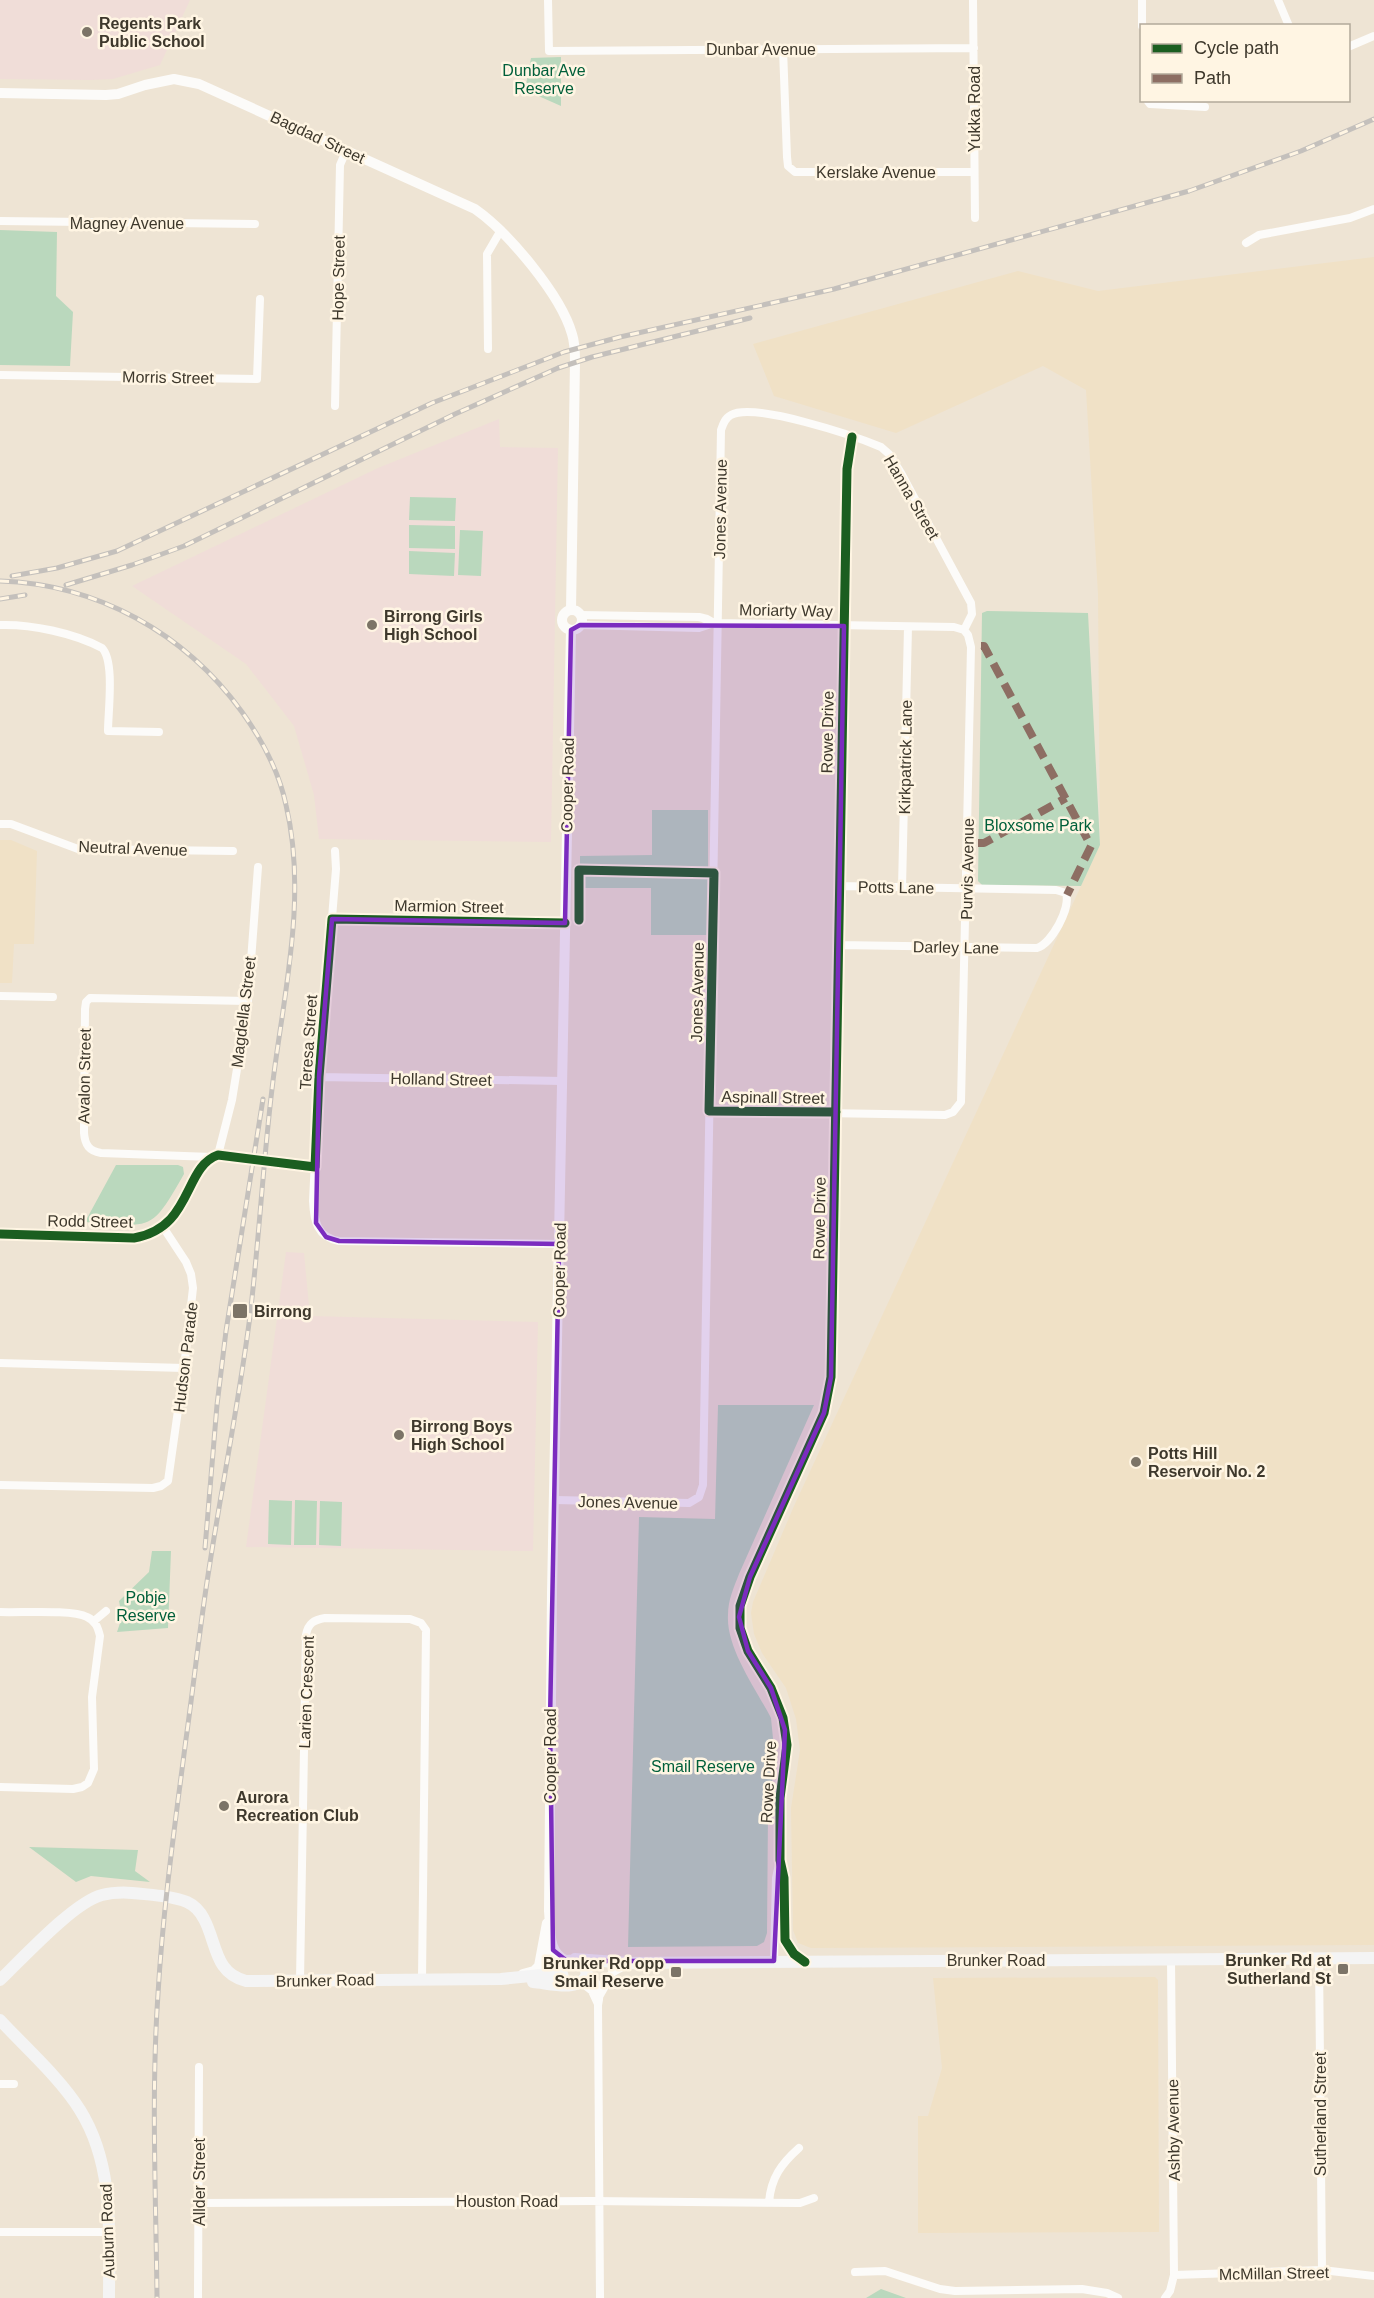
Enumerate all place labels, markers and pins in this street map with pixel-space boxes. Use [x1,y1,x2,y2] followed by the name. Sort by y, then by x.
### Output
[99,15,205,50] place label: Regents Park Public School
[80,25,94,39] marker: Regents Park Public School
[384,608,483,643] place label: Birrong Girls High School
[365,618,379,632] marker: Birrong Girls High School
[231,1302,249,1320] marker: Birrong
[254,1303,312,1320] place label: Birrong
[411,1418,512,1453] place label: Birrong Boys High School
[392,1428,406,1442] marker: Birrong Boys High School
[1148,1445,1265,1480] place label: Potts Hill Reservoir No. 2
[1129,1455,1143,1469] marker: Potts Hill Reservoir No. 2
[236,1789,359,1824] place label: Aurora Recreation Club
[217,1799,231,1813] marker: Aurora Recreation Club
[1225,1952,1332,1987] place label: Brunker Rd at Sutherland St
[543,1955,664,1990] place label: Brunker Rd opp Smail Reserve
[1336,1962,1350,1976] marker: Brunker Rd at Sutherland St
[669,1965,683,1979] marker: Brunker Rd opp Smail Reserve

